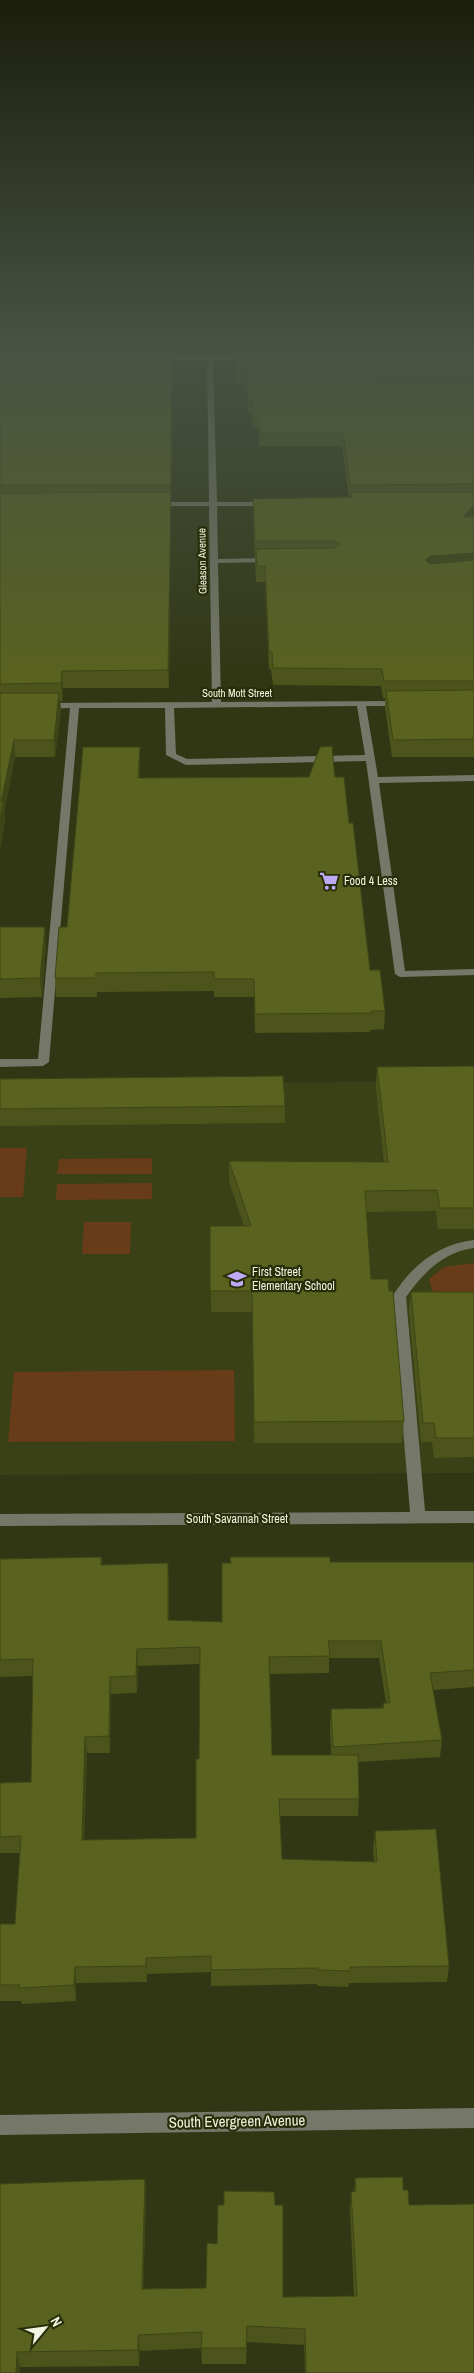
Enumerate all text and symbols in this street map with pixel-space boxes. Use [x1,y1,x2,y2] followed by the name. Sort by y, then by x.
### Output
[194,528,210,594] street label: Gleason Avenue
[202,686,273,700] street label: South Mott Street
[318,870,340,892] supermarket icon: Food 4 Less
[344,873,398,889] place label: Food 4 Less
[252,1264,335,1294] place label: First Street Elementary School
[226,1268,248,1290] school or university icon: First Street Elementary School
[186,1511,288,1527] street label: South Savannah Street
[169,2109,306,2133] street label: South Evergreen Avenue
[20,2303,70,2353] north arrow
[46,2314,66,2330] text: N

